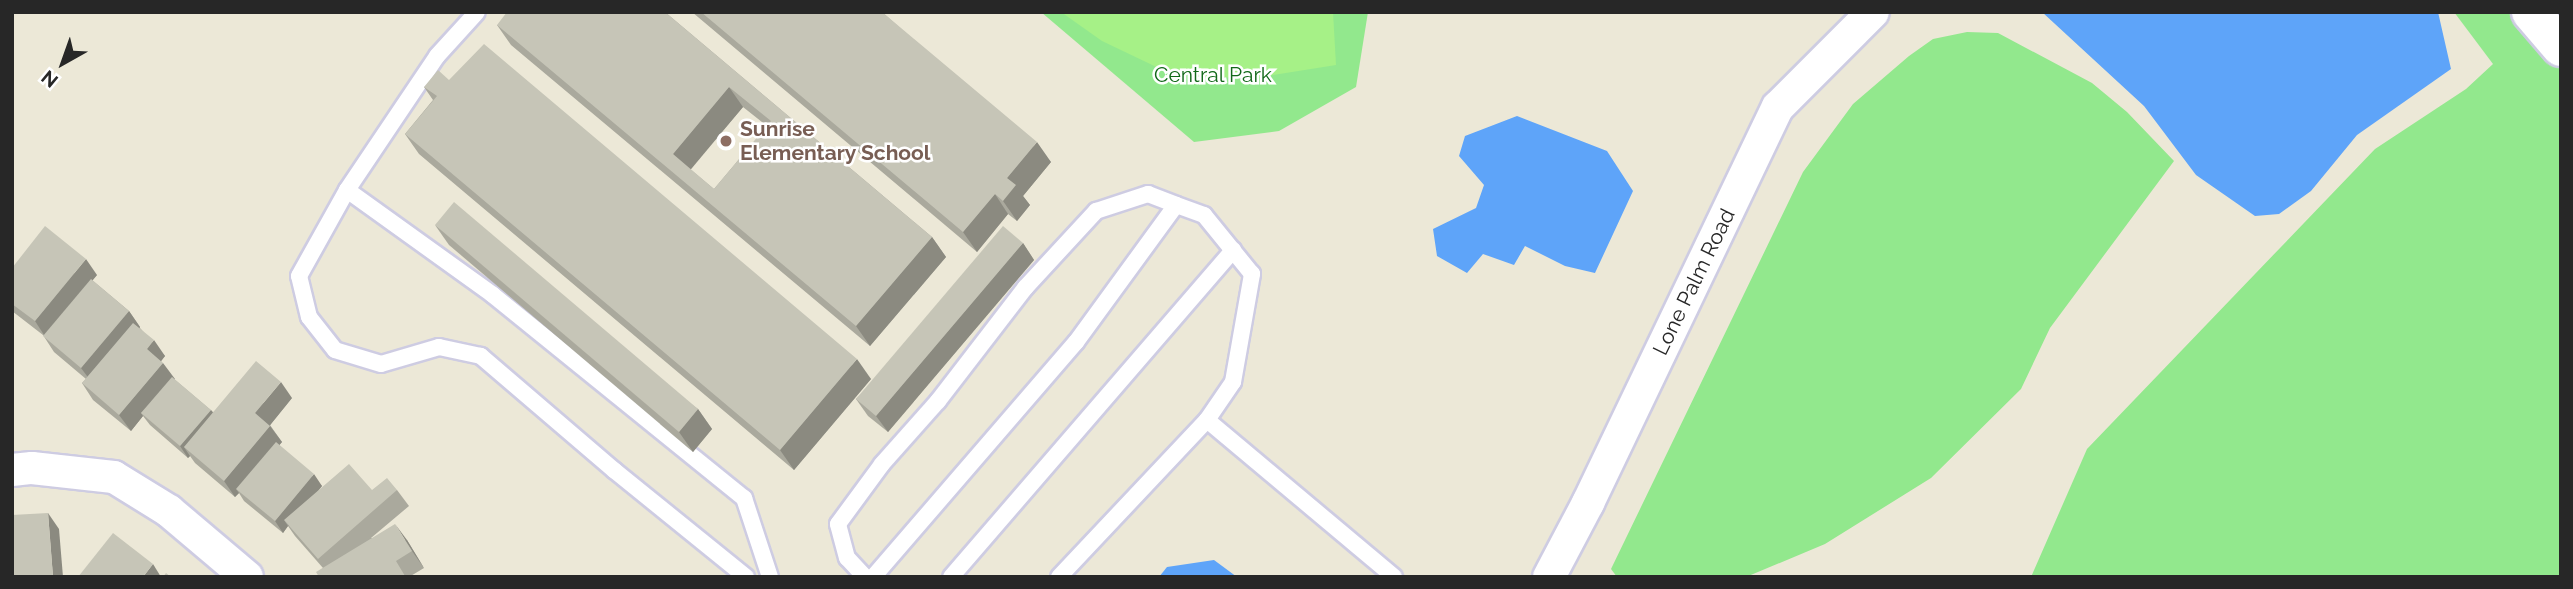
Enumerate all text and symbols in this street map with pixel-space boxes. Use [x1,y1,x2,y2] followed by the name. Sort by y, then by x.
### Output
[28,28,98,98] north arrow
[1154,62,1272,88] park label: Central Park
[37,66,62,92] text: N
[740,116,931,166] place label: Sunrise Elementary School
[718,133,734,149] marker: Sunrise Elementary School
[1648,205,1740,359] street label: Lone Palm Road

